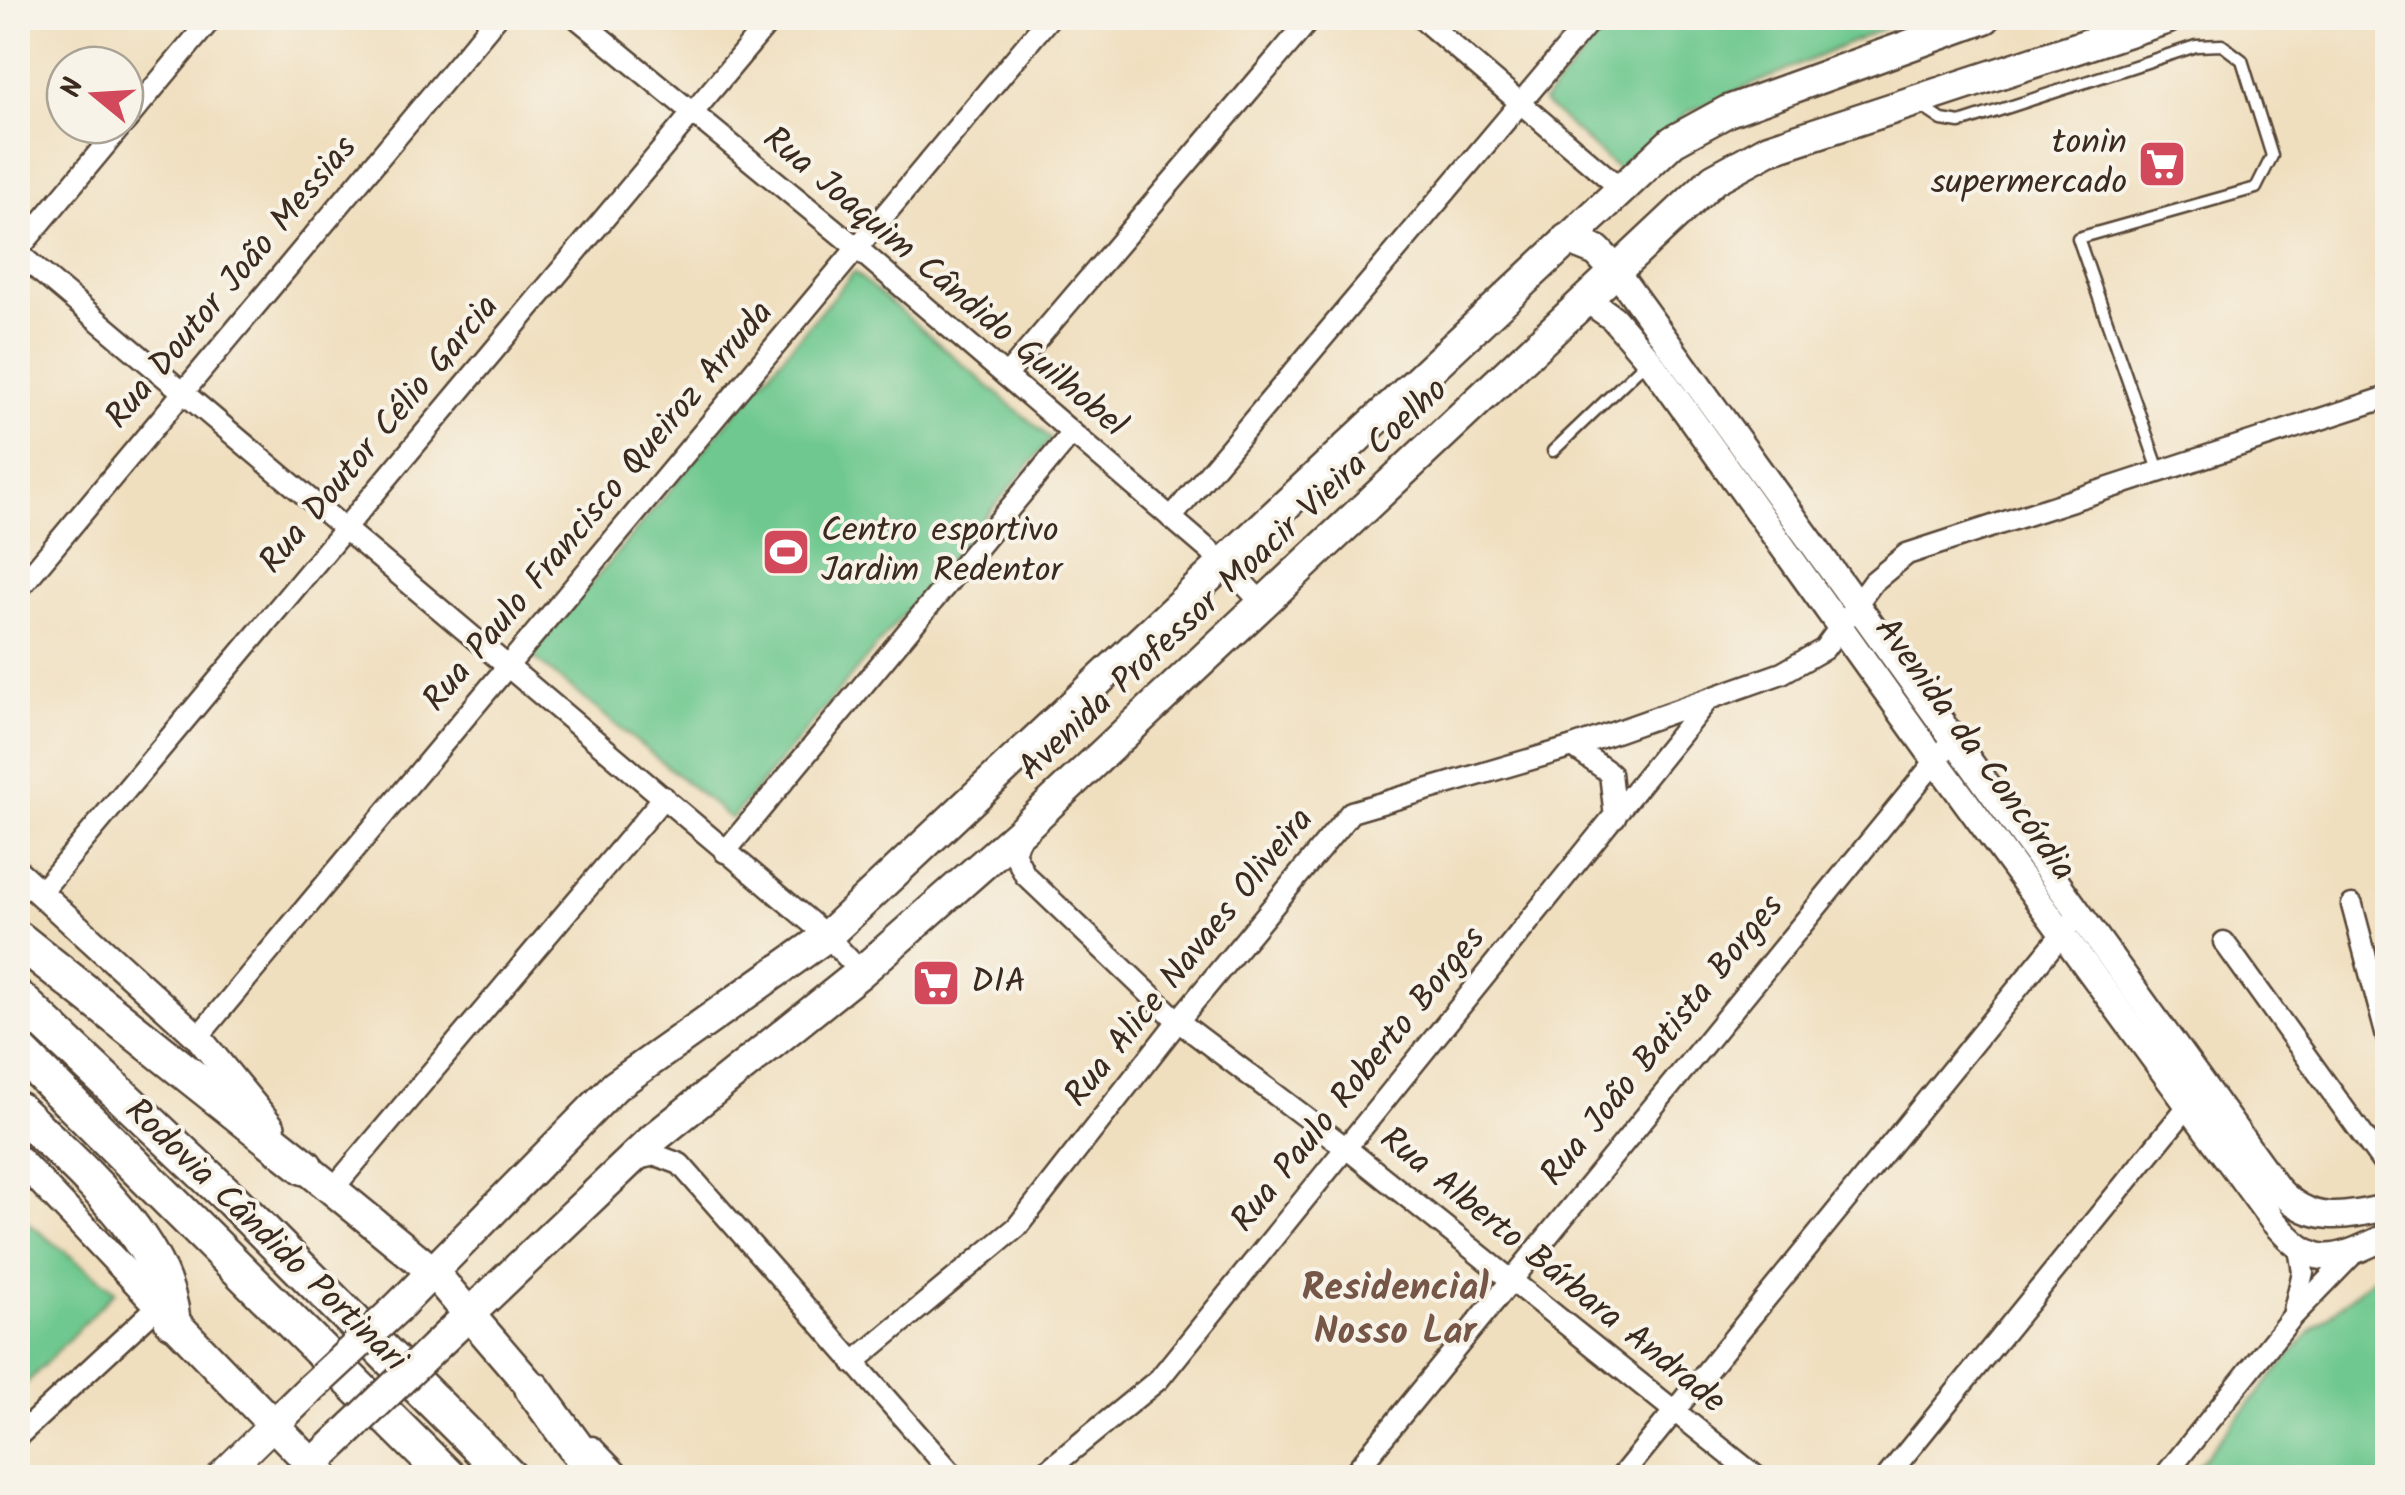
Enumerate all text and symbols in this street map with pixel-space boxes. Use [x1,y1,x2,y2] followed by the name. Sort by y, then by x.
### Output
[45,45,145,145] north arrow
[49,72,98,103] text: N
[749,113,1139,453] street label: Rua Joaquim Cândido Guilhobel
[1931,116,2127,212] place label: tonin supermercado
[92,123,372,443] street label: Rua Doutor João Messias
[2136,138,2188,190] supermarket icon: tonin supermercado
[246,283,514,587] street label: Rua Doutor Célio Garcia
[409,289,789,725] street label: Rua Paulo Francisco Queiroz Arruda
[1006,365,1462,795] street label: Avenida Professor Moacir Vieira Coelho
[821,504,1065,600] place label: Centro esportivo Jardim Redentor
[760,526,812,578] sports icon: Centro esportivo Jardim Redentor
[1859,606,2089,894] street label: Avenida da Concórdia
[1051,796,1329,1120] street label: Rua Alice Navaes Oliveira
[1527,882,1799,1200] street label: Rua João Batista Borges
[1217,914,1501,1246] street label: Rua Paulo Roberto Borges
[971,955,1026,1011] place label: DIA
[910,957,962,1009] supermarket icon: DIA
[110,1085,421,1388] street label: Rodovia Cândido Portinari
[1366,1113,1738,1429] street label: Rua Alberto Bárbara Andrade
[1301,1259,1489,1363] district label: Residencial Nosso Lar

